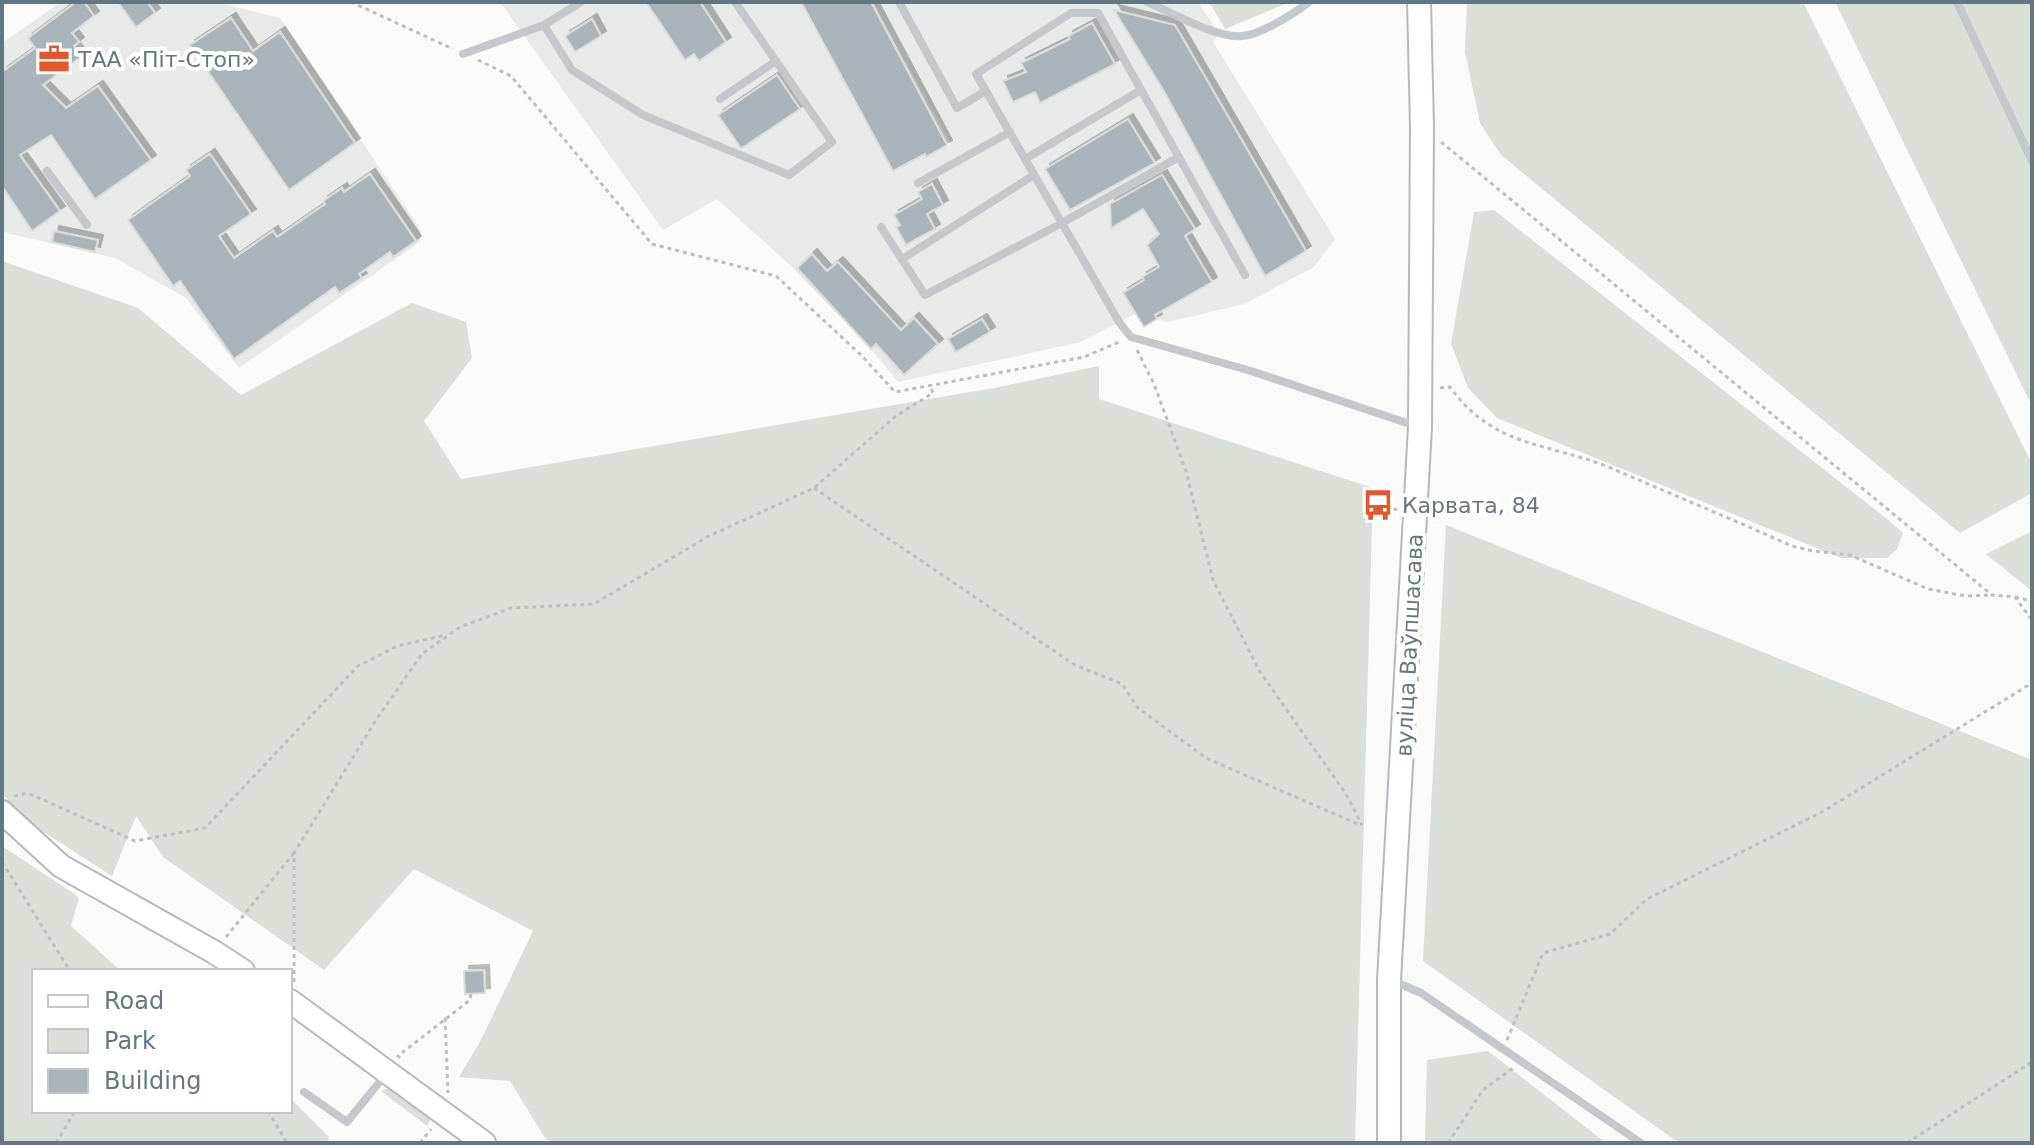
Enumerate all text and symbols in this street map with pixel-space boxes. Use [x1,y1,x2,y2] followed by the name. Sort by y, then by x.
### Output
[37,42,71,76] office icon: ТАА «Піт-Стоп»
[77,47,255,72] place label: ТАА «Піт-Стоп»
[1361,488,1395,522] bus stop icon: Карвата, 84
[1402,493,1540,518] place label: Карвата, 84
[1391,533,1428,757] street label: вуліца Ваўпшасава
[32,969,292,1113] legend
[104,987,164,1015] text: Road
[104,1027,156,1055] text: Park
[104,1067,201,1095] text: Building

